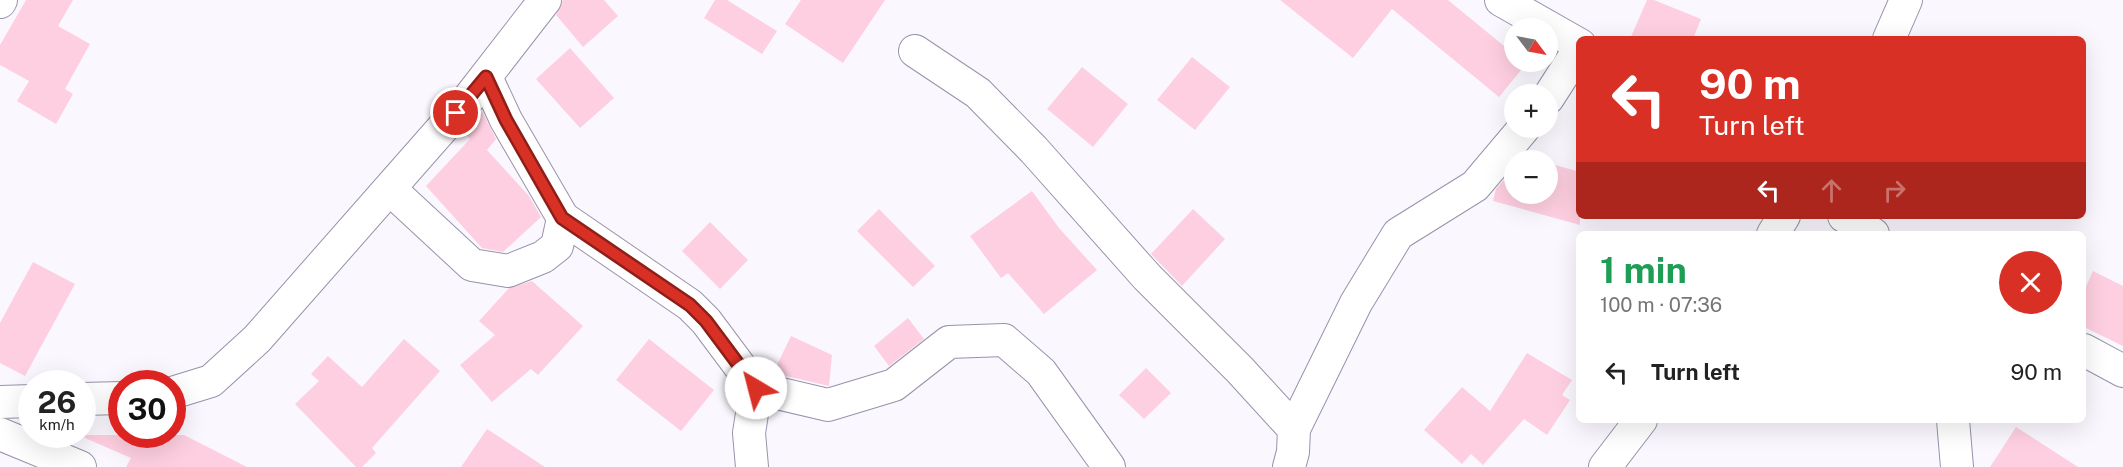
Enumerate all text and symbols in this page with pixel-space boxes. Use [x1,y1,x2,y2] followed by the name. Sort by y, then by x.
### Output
[1504,18,1558,72] north arrow
[1504,18,1558,204] map controls
[1699,59,1801,108] text: 90 m
[1600,60,1678,138] icon: left
[1504,84,1558,138] button: +
[430,87,481,138] pin
[439,96,472,129] icon: arrive
[1699,109,1805,141] text: Turn left
[1504,150,1558,204] button: −
[1752,174,1785,207] icon: left
[1815,174,1848,207] icon: ahead
[1878,174,1911,207] icon: right
[1600,249,1687,291] text: 1 min
[1999,251,2062,314] button: close
[1600,293,1722,317] text: 100 m · 07:36
[724,356,788,420] position arrow
[1600,356,1633,389] icon: left
[1651,359,1740,385] text: Turn left
[2011,359,2062,385] text: 90 m
[108,370,186,448] speed limit sign: 30
[38,384,76,420] text: 26
[39,416,75,433] text: km/h

